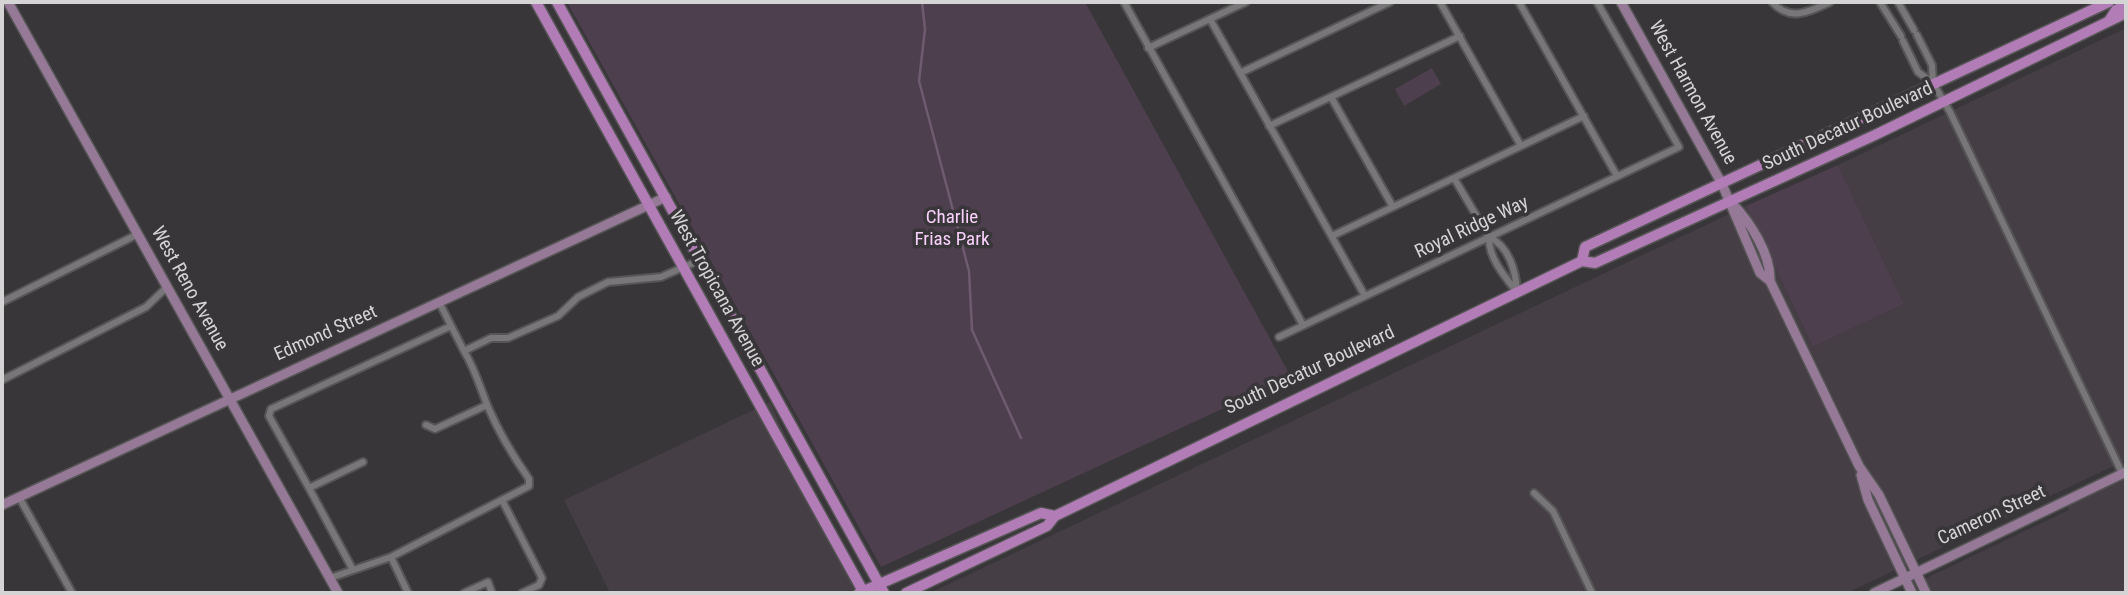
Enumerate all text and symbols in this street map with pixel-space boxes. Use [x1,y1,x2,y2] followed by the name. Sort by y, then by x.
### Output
[1643,17,1741,169] street label: West Harmon Avenue
[1759,78,1937,176] street label: South Decatur Boulevard
[1412,192,1532,264] street label: Royal Ridge Way
[664,207,768,371] street label: West Tropicana Avenue
[914,207,990,251] park label: Charlie Frias Park
[145,223,233,355] street label: West Reno Avenue
[271,301,381,367] street label: Edmond Street
[1221,322,1399,420] street label: South Decatur Boulevard
[1934,481,2050,551] street label: Cameron Street

